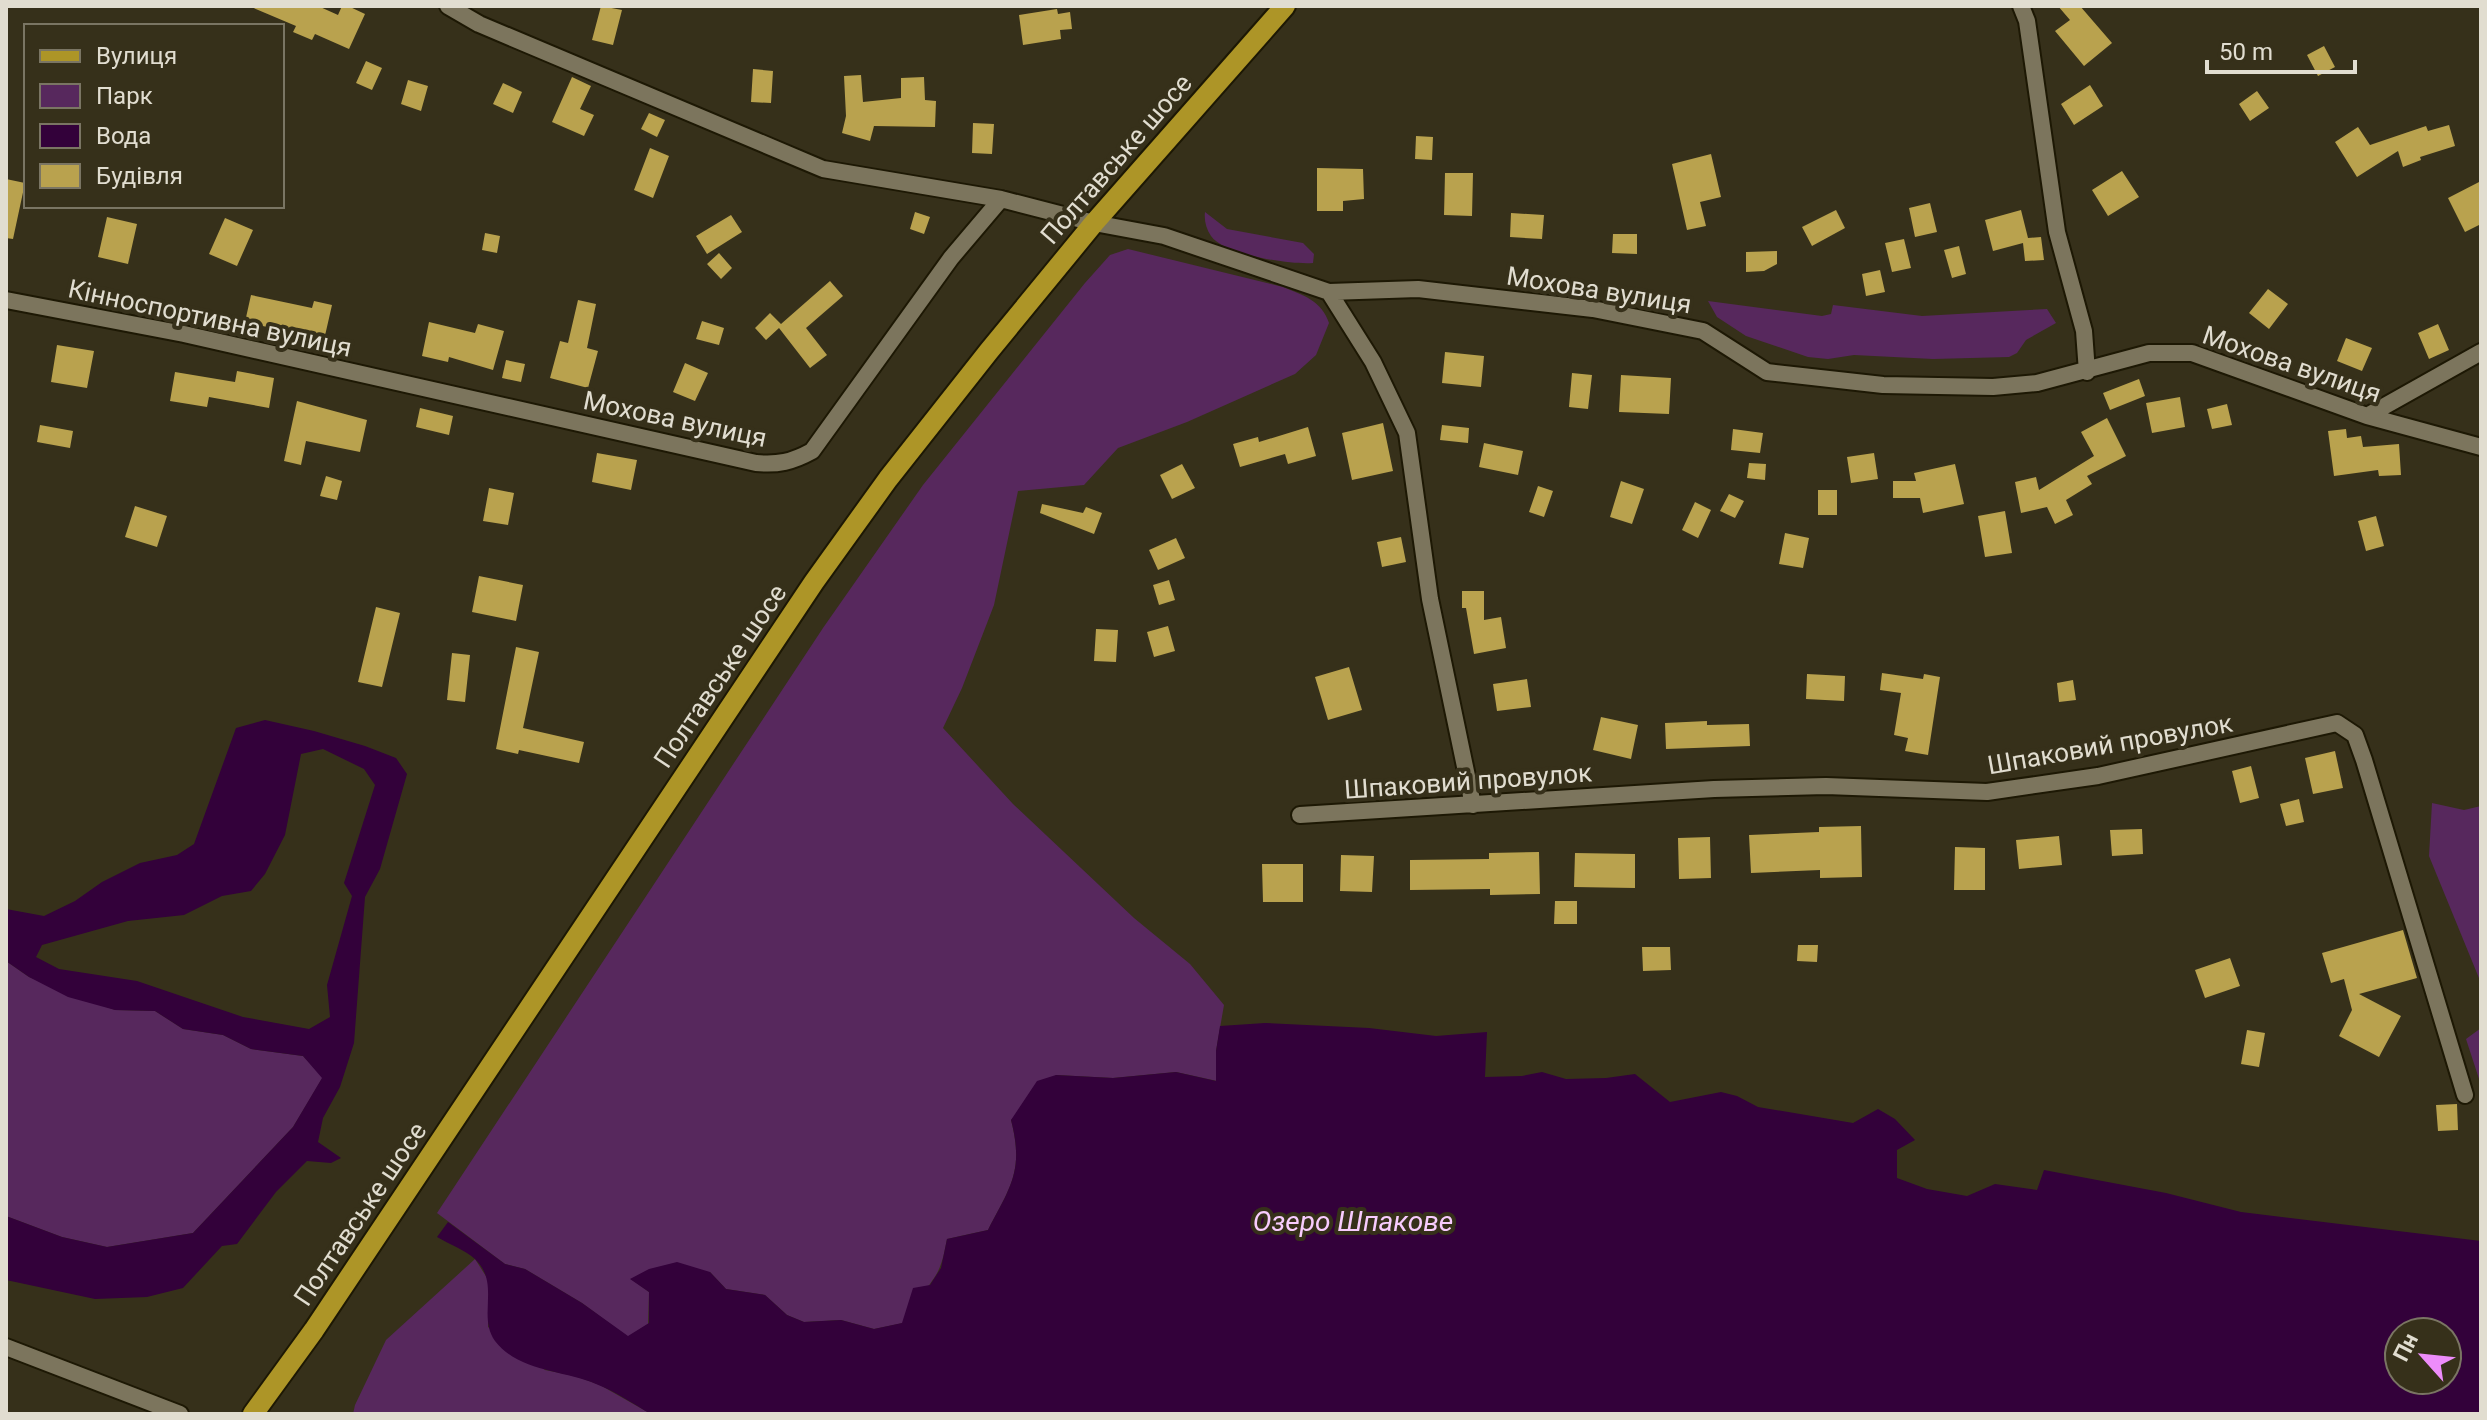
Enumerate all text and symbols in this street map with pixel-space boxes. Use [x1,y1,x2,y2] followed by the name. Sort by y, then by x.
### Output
[24,24,284,208] legend
[2207,24,2355,74] scale bar
[2219,38,2273,66] text: 50 m
[96,42,177,70] text: Вулиця
[1034,68,1198,250] street label: Полтавське шосе
[96,82,153,110] text: Парк
[96,122,151,150] text: Вода
[96,162,183,190] text: Будівля
[1505,261,1693,319] street label: Мохова вулиця
[65,273,355,363] street label: Кінноспортивна вулиця
[2199,319,2385,409] street label: Мохова вулиця
[581,385,769,453] street label: Мохова вулиця
[648,579,792,773] street label: Полтавське шосе
[1985,708,2235,780] street label: Шпаковий провулок
[1343,757,1593,805] street label: Шпаковий провулок
[288,1117,432,1311] street label: Полтавське шосе
[1253,1205,1453,1238] water label: Озеро Шпакове
[2383,1316,2463,1396] north arrow
[2388,1329,2423,1365] text: Пн

